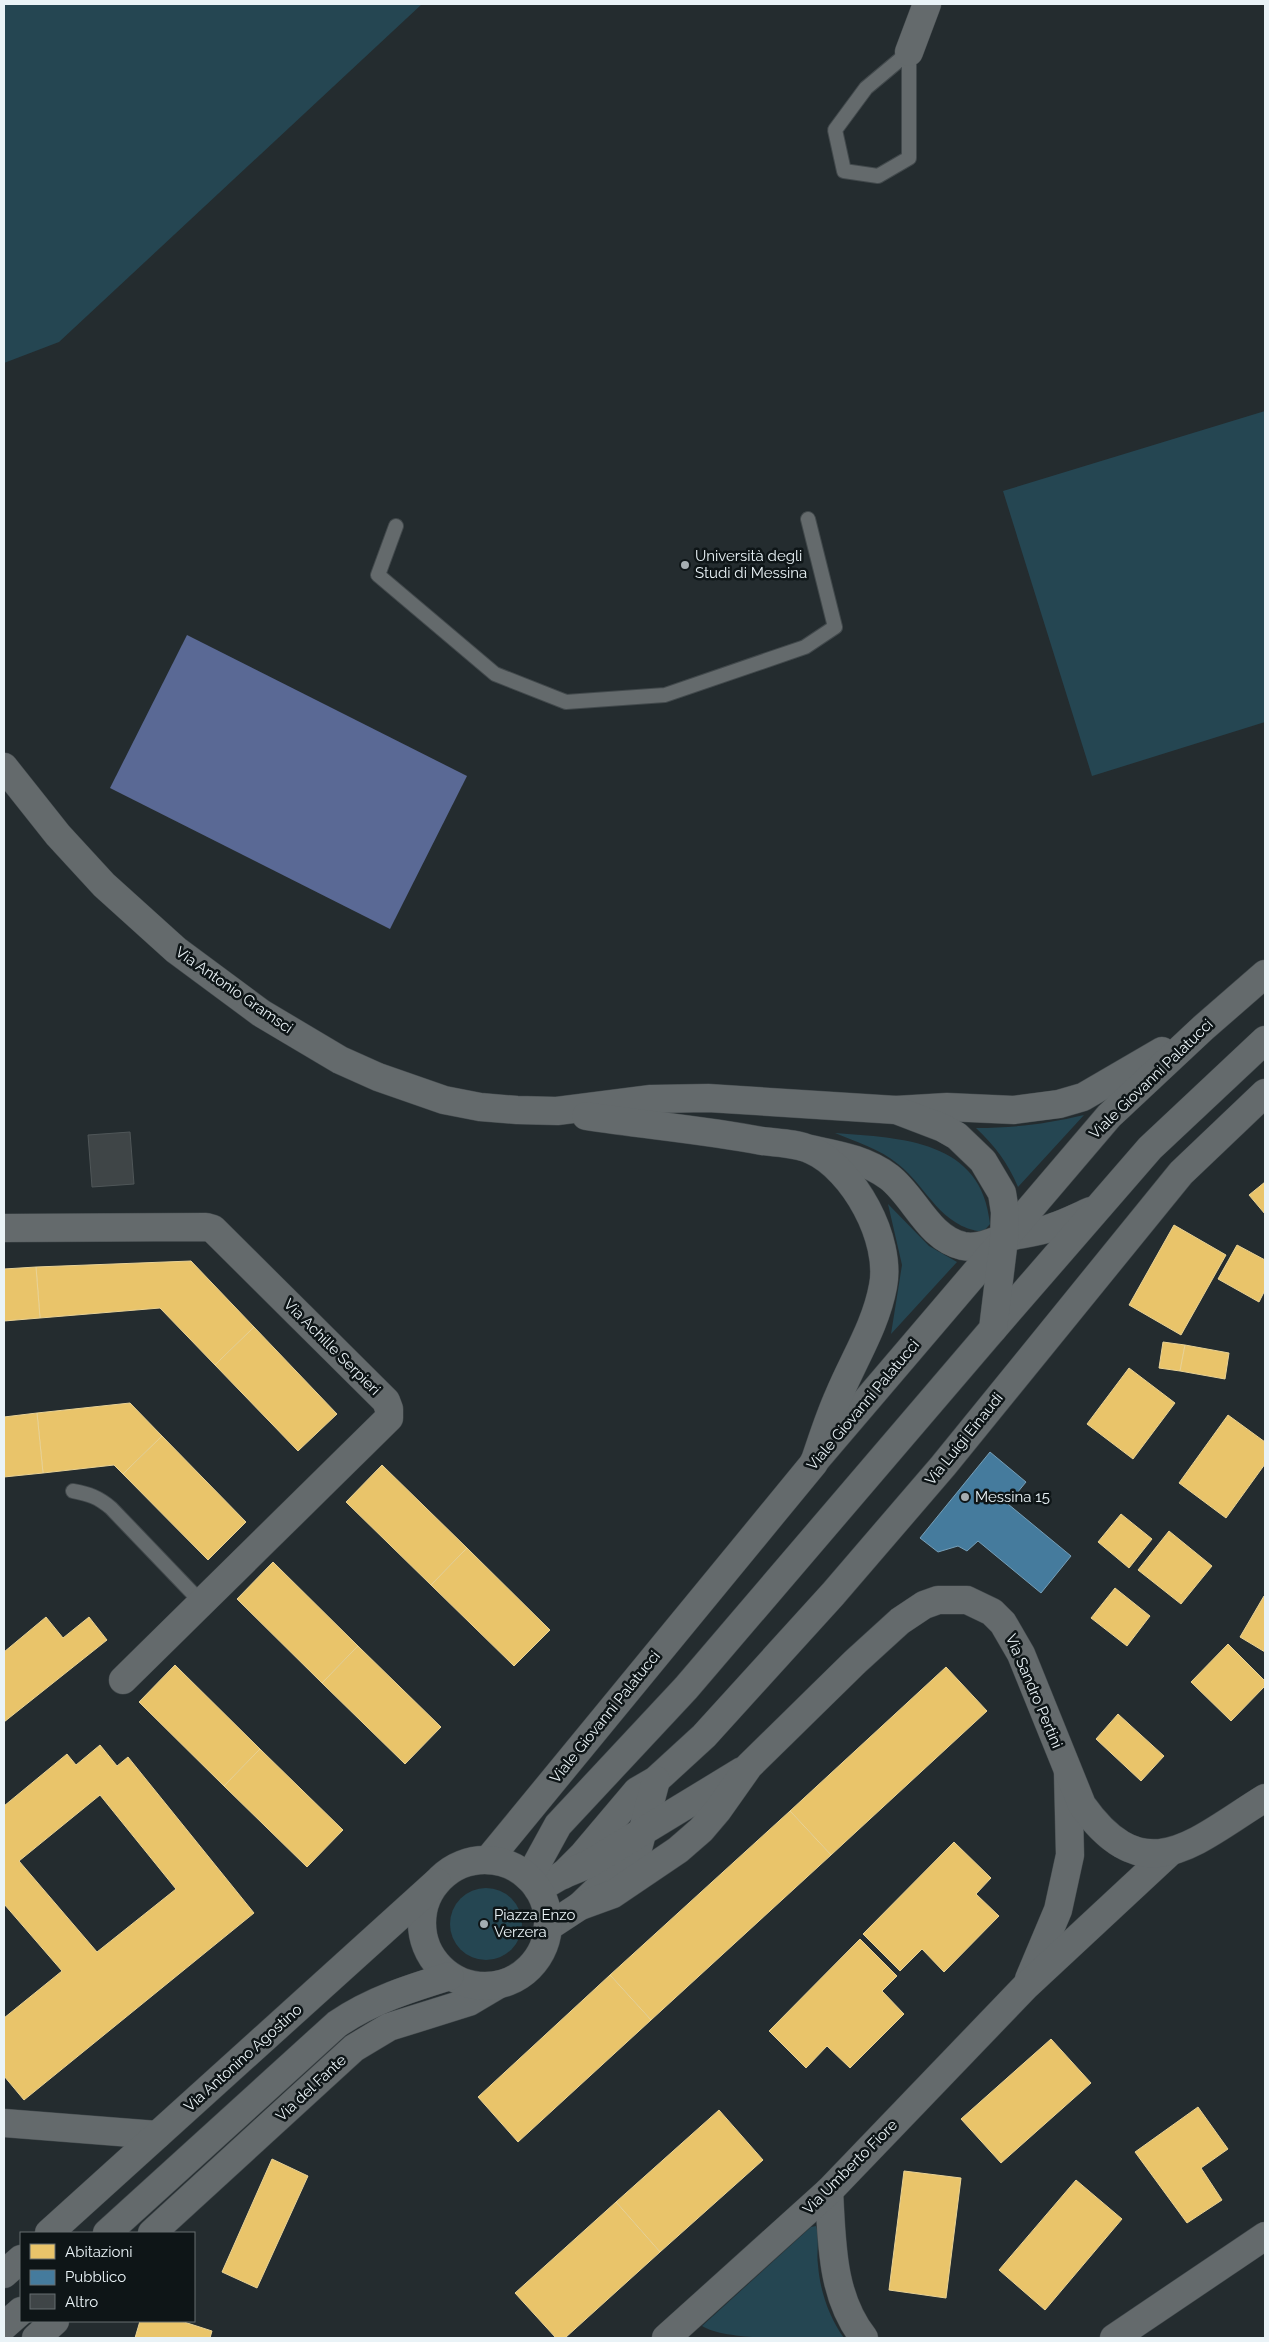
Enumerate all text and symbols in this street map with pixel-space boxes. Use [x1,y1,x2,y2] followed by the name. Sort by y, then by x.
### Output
[695,547,807,582] place label: Università degli Studi di Messina
[679,559,691,571] marker: Università degli Studi di Messina
[172,943,296,1037] street label: Via Antonio Gramsci
[1085,1015,1217,1143] street label: Viale Giovanni Palatucci
[280,1295,384,1399] street label: Via Achille Serpieri
[803,1336,923,1474] street label: Viale Giovanni Palatucci
[921,1389,1007,1489] street label: Via Luigi Einaudi
[975,1488,1050,1506] place label: Messina 15
[959,1491,971,1503] marker: Messina 15
[1002,1631,1066,1751] street label: Via Sandro Pertini
[546,1647,664,1787] street label: Viale Giovanni Palatucci
[494,1906,576,1941] place label: Piazza Enzo Verzera
[478,1918,490,1930] marker: Piazza Enzo Verzera
[180,2000,306,2116] street label: Via Antonino Agostino
[272,2051,350,2125] street label: Via del Fante
[799,2116,901,2218] street label: Via Umberto Fiore
[20,2232,195,2322] legend
[65,2243,132,2261] text: Abitazioni
[65,2268,126,2286] text: Pubblico
[65,2293,98,2311] text: Altro

